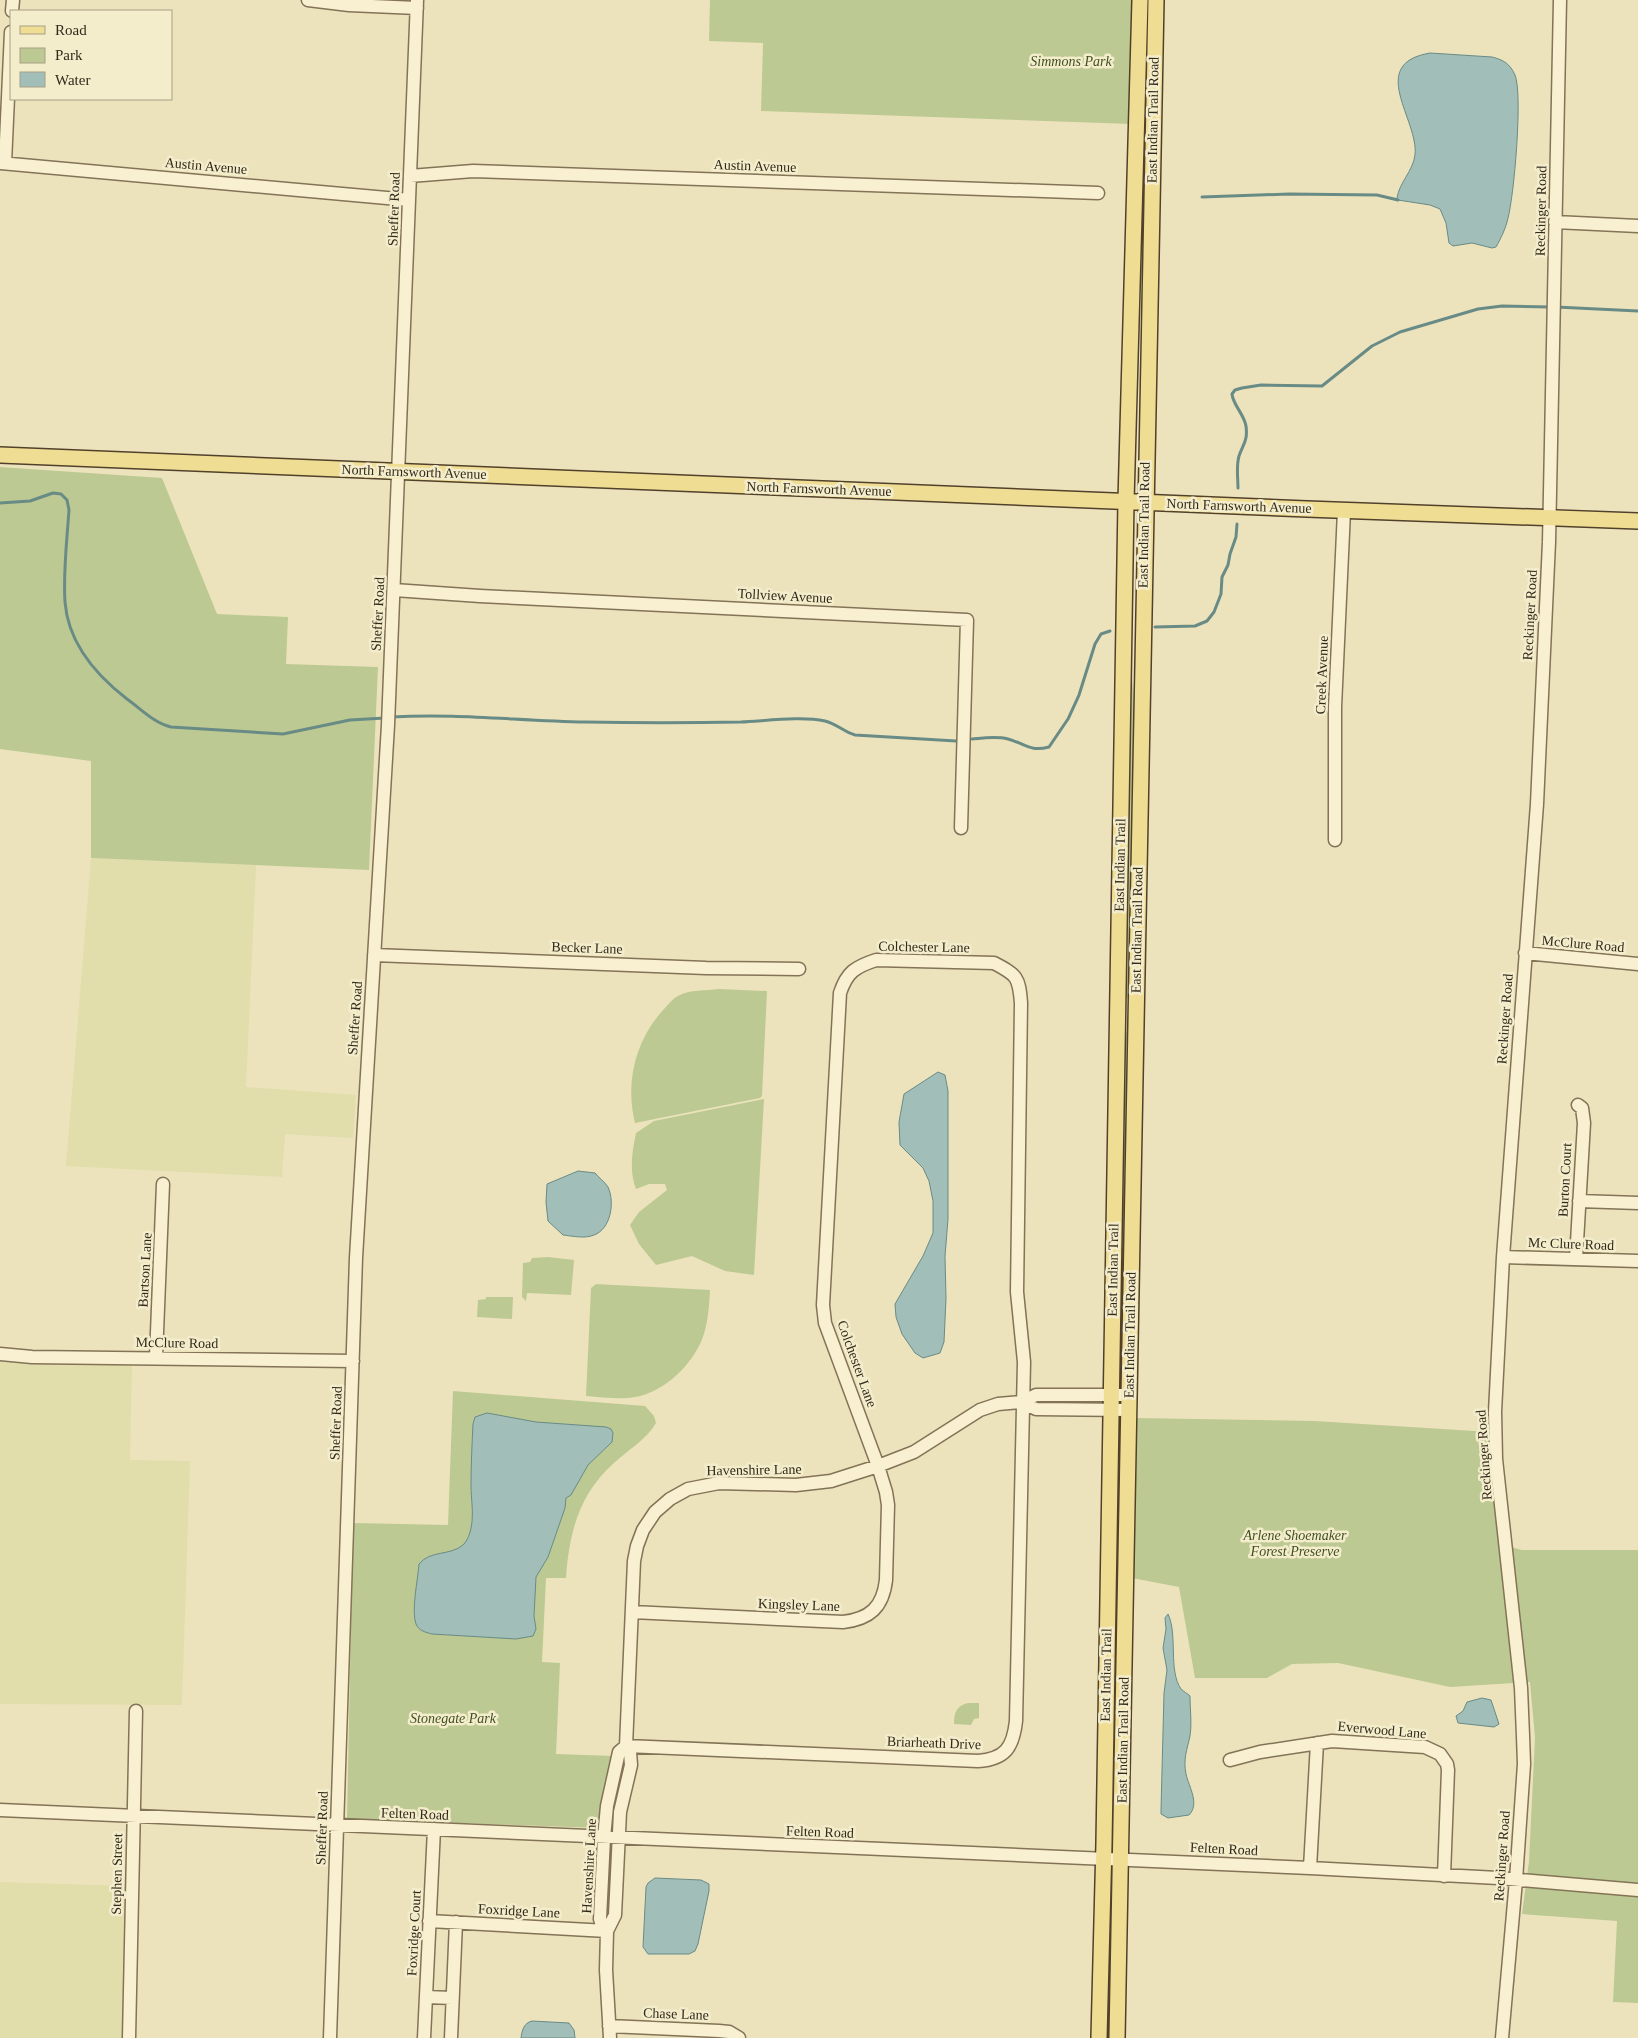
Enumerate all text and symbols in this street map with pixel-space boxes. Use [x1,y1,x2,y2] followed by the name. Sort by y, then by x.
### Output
[10,10,172,100] legend
[55,22,87,38] text: Road
[55,47,83,63] text: Park
[1030,54,1112,69] park label: Simmons Park
[1144,57,1162,183] street label: East Indian Trail Road
[55,72,90,88] text: Water
[164,155,248,177] street label: Austin Avenue
[713,157,797,175] street label: Austin Avenue
[1533,166,1549,256] street label: Reckinger Road
[385,172,403,246] street label: Sheffer Road
[341,462,487,482] street label: North Farnsworth Avenue
[1135,462,1153,588] street label: East Indian Trail Road
[746,479,892,499] street label: North Farnsworth Avenue
[1166,496,1312,516] street label: North Farnsworth Avenue
[1520,569,1540,661] street label: Reckinger Road
[369,577,387,651] street label: Sheffer Road
[737,586,833,606] street label: Tollview Avenue
[1313,635,1331,715] street label: Creek Avenue
[1112,818,1128,912] street label: East Indian Trail
[1128,867,1146,993] street label: East Indian Trail Road
[1541,933,1625,955] street label: McClure Road
[551,939,623,957] street label: Becker Lane
[878,939,970,955] street label: Colchester Lane
[1494,973,1516,1065] street label: Reckinger Road
[345,981,365,1055] street label: Sheffer Road
[1556,1142,1574,1217] street label: Burton Court
[1105,1223,1121,1317] street label: East Indian Trail
[136,1232,154,1308] street label: Bartson Lane
[1528,1235,1614,1253] street label: Mc Clure Road
[1121,1272,1139,1398] street label: East Indian Trail Road
[834,1319,880,1409] street label: Colchester Lane
[135,1335,219,1351] street label: McClure Road
[327,1386,345,1460] street label: Sheffer Road
[1473,1409,1495,1501] street label: Reckinger Road
[706,1462,802,1478] street label: Havenshire Lane
[1242,1528,1347,1559] park label: Arlene Shoemaker Forest Preserve
[758,1596,840,1614] street label: Kingsley Lane
[1098,1628,1114,1722] street label: East Indian Trail
[1114,1677,1132,1803] street label: East Indian Trail Road
[410,1711,497,1726] park label: Stonegate Park
[1337,1719,1427,1741] street label: Everwood Lane
[887,1734,981,1752] street label: Briarheath Drive
[313,1791,331,1865] street label: Sheffer Road
[381,1805,449,1823] street label: Felten Road
[1491,1810,1513,1902] street label: Reckinger Road
[579,1818,599,1914] street label: Havenshire Lane
[786,1823,854,1841] street label: Felten Road
[109,1833,125,1915] street label: Stephen Street
[1190,1840,1258,1858] street label: Felten Road
[404,1890,424,1976] street label: Foxridge Court
[478,1901,560,1921] street label: Foxridge Lane
[643,2005,709,2023] street label: Chase Lane

